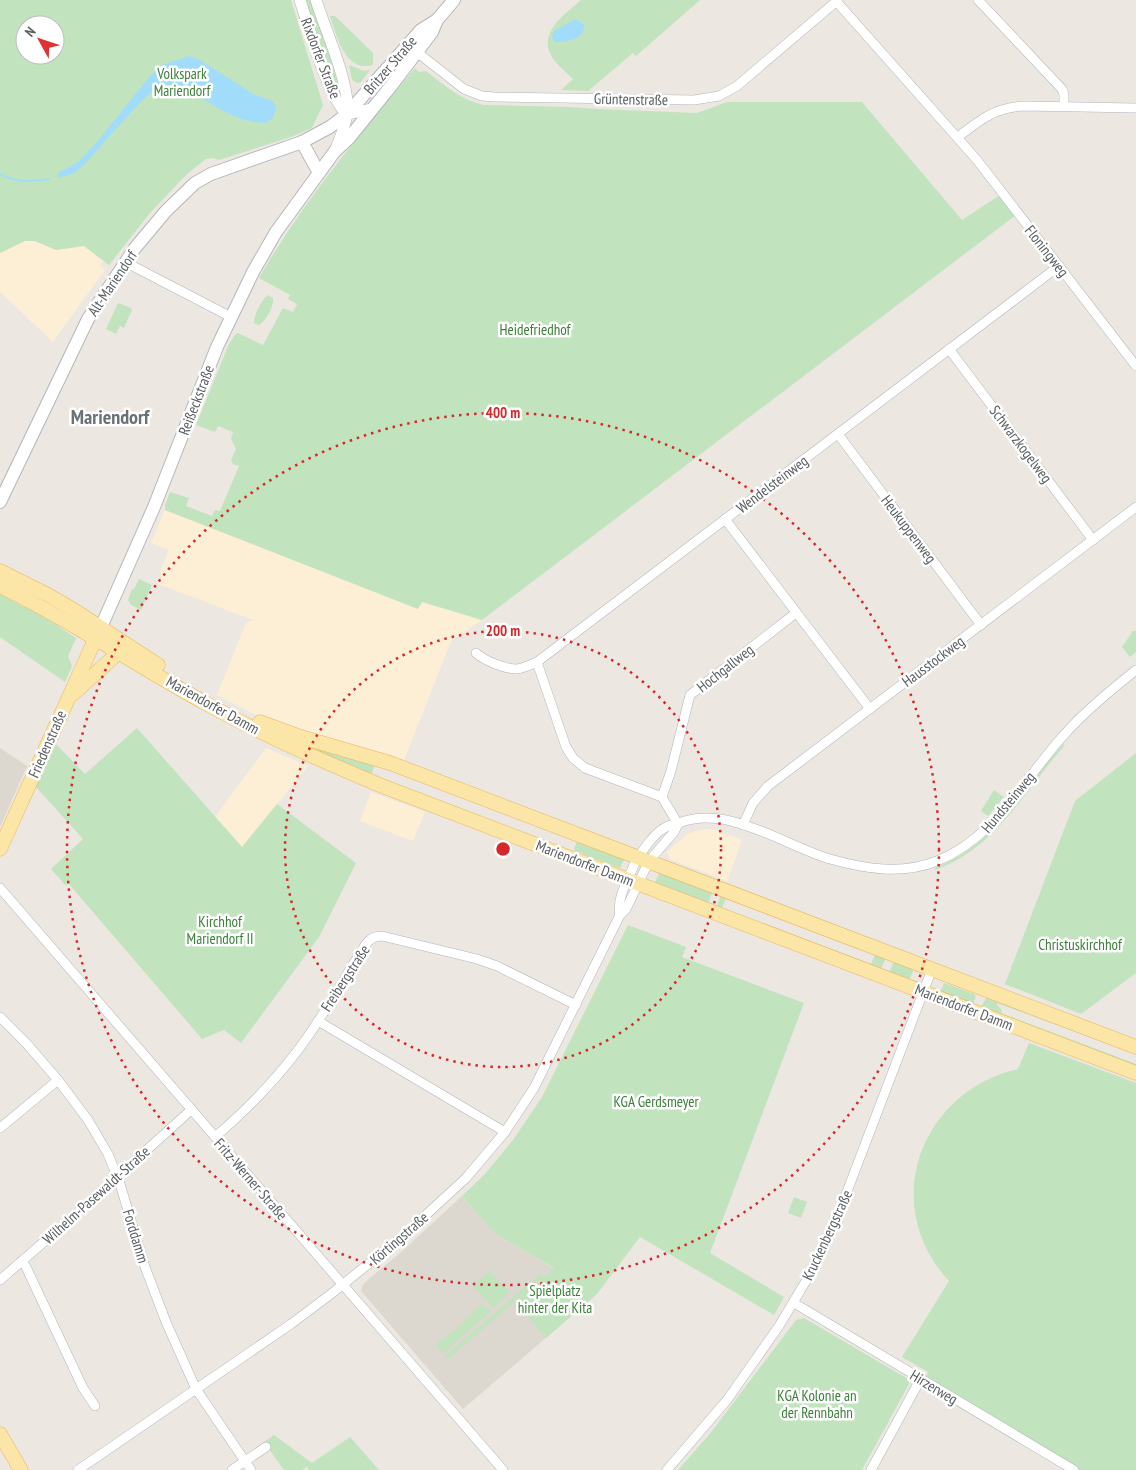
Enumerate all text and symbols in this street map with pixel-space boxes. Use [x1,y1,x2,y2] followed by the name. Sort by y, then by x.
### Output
[15,15,65,65] north arrow
[297,15,345,101] street label: Rixdorfer Straße
[21,23,39,40] text: N
[359,32,421,98] street label: Britzer Straße
[154,64,211,100] park label: Volkspark Mariendorf
[594,89,668,109] street label: Grüntenstraße
[1021,221,1073,281] street label: Floningweg
[83,246,142,320] street label: Alt-Mariendorf
[500,320,572,339] park label: Heidefriedhof
[174,362,218,438] street label: Reißeckstraße
[986,401,1056,487] street label: Schwarzkogelweg
[486,403,520,422] text: 400 m
[71,404,151,430] district label: Mariendorf
[732,451,812,517] street label: Wendelsteinweg
[877,491,941,567] street label: Heukuppenweg
[486,621,520,640] text: 200 m
[898,631,968,691] street label: Hausstockweg
[693,640,757,696] street label: Hochgallweg
[163,672,263,738] street label: Mariendorfer Damm
[24,707,70,781] street label: Friedenstraße
[977,768,1039,836] street label: Hundsteinweg
[533,836,637,890] street label: Mariendorfer Damm
[494,840,512,858] centre of rings
[187,912,253,948] park label: Kirchhof Mariendorf II
[1038,935,1123,954] park label: Christuskirchhof
[316,941,374,1015] street label: Freibergstraße
[912,980,1016,1034] street label: Mariendorfer Damm
[613,1092,699,1111] park label: KGA Gerdsmeyer
[210,1134,292,1224] street label: Fritz-Werner-Straße
[38,1142,154,1248] street label: Wilhelm-Pasewaldt-Straße
[798,1187,856,1283] street label: Kruckenbergstraße
[119,1207,153,1265] street label: Forddamm
[366,1208,432,1268] street label: Körtingstraße
[518,1281,592,1317] park label: Spielplatz hinter der Kita
[907,1365,961,1409] street label: Hirzerweg
[777,1386,857,1422] park label: KGA Kolonie an der Rennbahn

